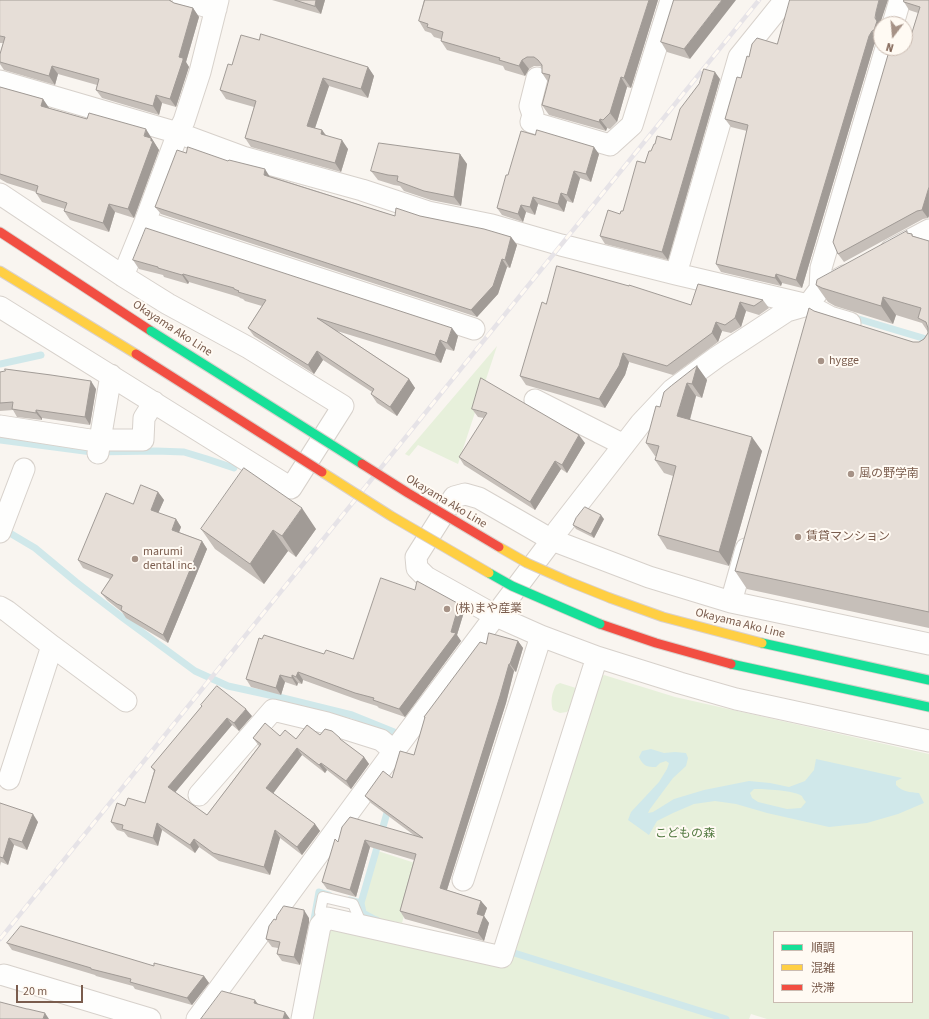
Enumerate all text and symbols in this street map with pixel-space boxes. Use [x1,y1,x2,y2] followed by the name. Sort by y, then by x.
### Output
[873,16,913,56] north arrow
[884,39,895,55] text: N
[129,298,215,360] street label: Okayama Ako Line
[829,354,859,368] place label: hygge
[816,356,826,366] marker: hygge
[859,467,919,481] place label: 風の野学南
[846,469,856,479] marker: 風の野学南
[403,472,489,532] street label: Okayama Ako Line
[806,530,890,544] place label: 賃貸マンション
[793,532,803,542] marker: 賃貸マンション
[143,545,195,573] place label: marumi dental inc.
[130,554,140,564] marker: marumi dental inc.
[455,602,522,616] place label: (株)まや産業
[442,604,452,614] marker: (株)まや産業
[694,606,786,642] street label: Okayama Ako Line
[655,827,715,841] park label: こどもの森
[773,931,913,1003] legend
[811,940,835,957] text: 順調
[811,960,835,977] text: 混雑
[18,977,85,1003] scale bar
[811,980,835,997] text: 渋滞
[23,983,47,1000] text: 20 m

